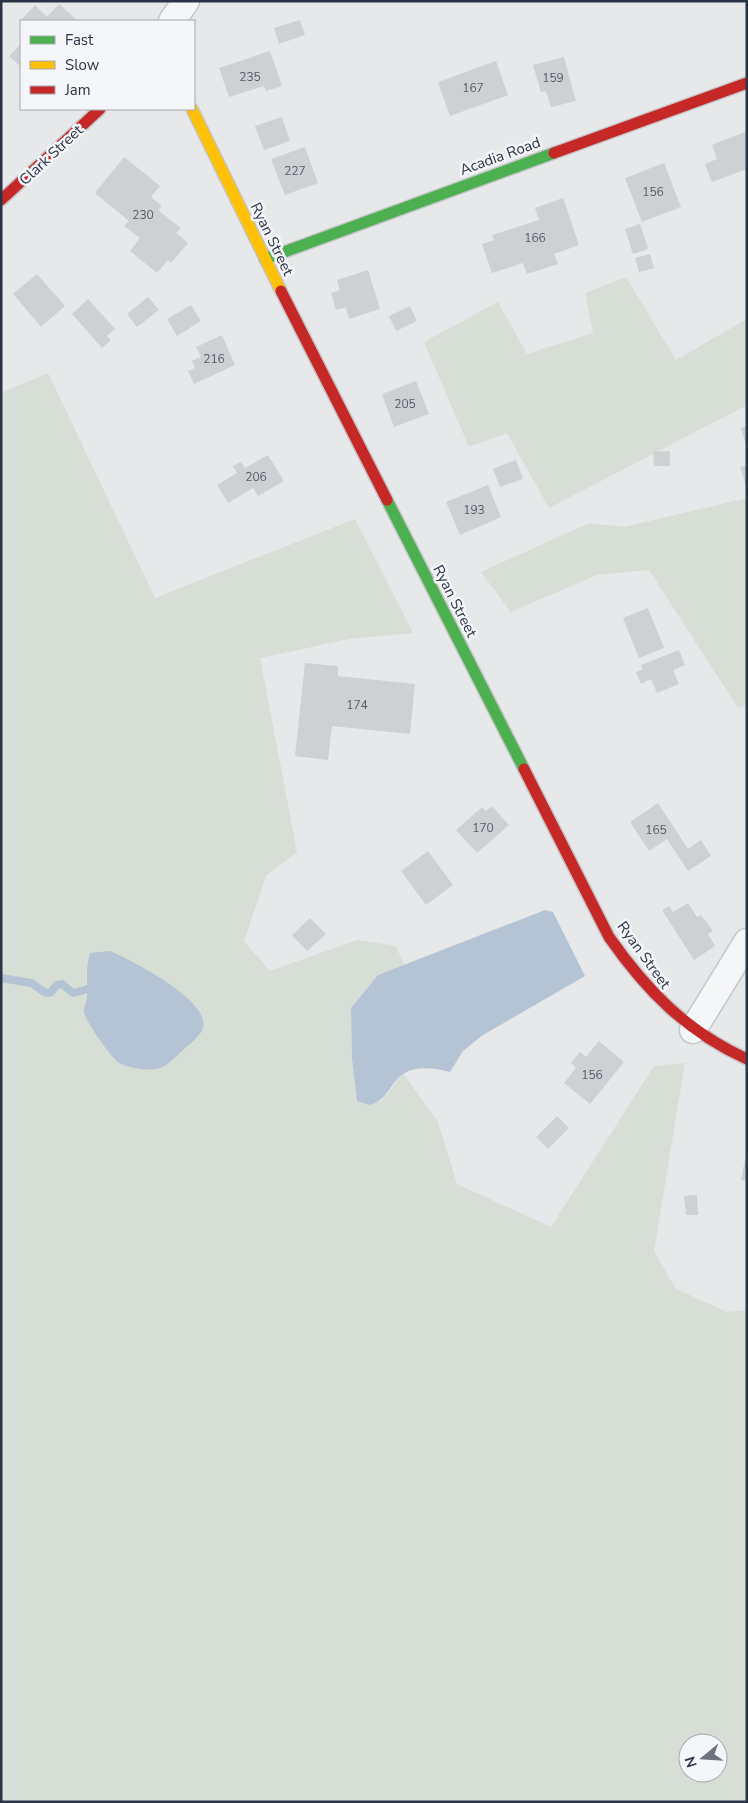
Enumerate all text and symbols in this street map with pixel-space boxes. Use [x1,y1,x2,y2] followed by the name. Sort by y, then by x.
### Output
[20,20,195,110] legend
[65,30,94,50] text: Fast
[65,55,100,75] text: Slow
[239,69,261,85] house number: 235
[542,70,564,86] house number: 159
[64,80,91,100] text: Jam
[462,80,484,96] house number: 167
[15,120,88,190] street label: Clark Street
[457,132,543,180] street label: Acadia Road
[284,163,306,179] house number: 227
[642,184,664,200] house number: 156
[246,199,299,279] street label: Ryan Street
[132,207,154,223] house number: 230
[524,230,546,246] house number: 166
[203,351,225,367] house number: 216
[394,396,416,412] house number: 205
[245,469,267,485] house number: 206
[463,502,485,518] house number: 193
[428,561,482,641] street label: Ryan Street
[346,697,368,713] house number: 174
[472,820,494,836] house number: 170
[645,822,667,838] house number: 165
[613,917,676,993] street label: Ryan Street
[581,1067,603,1083] house number: 156
[678,1733,728,1783] north arrow
[680,1754,702,1770] text: N

